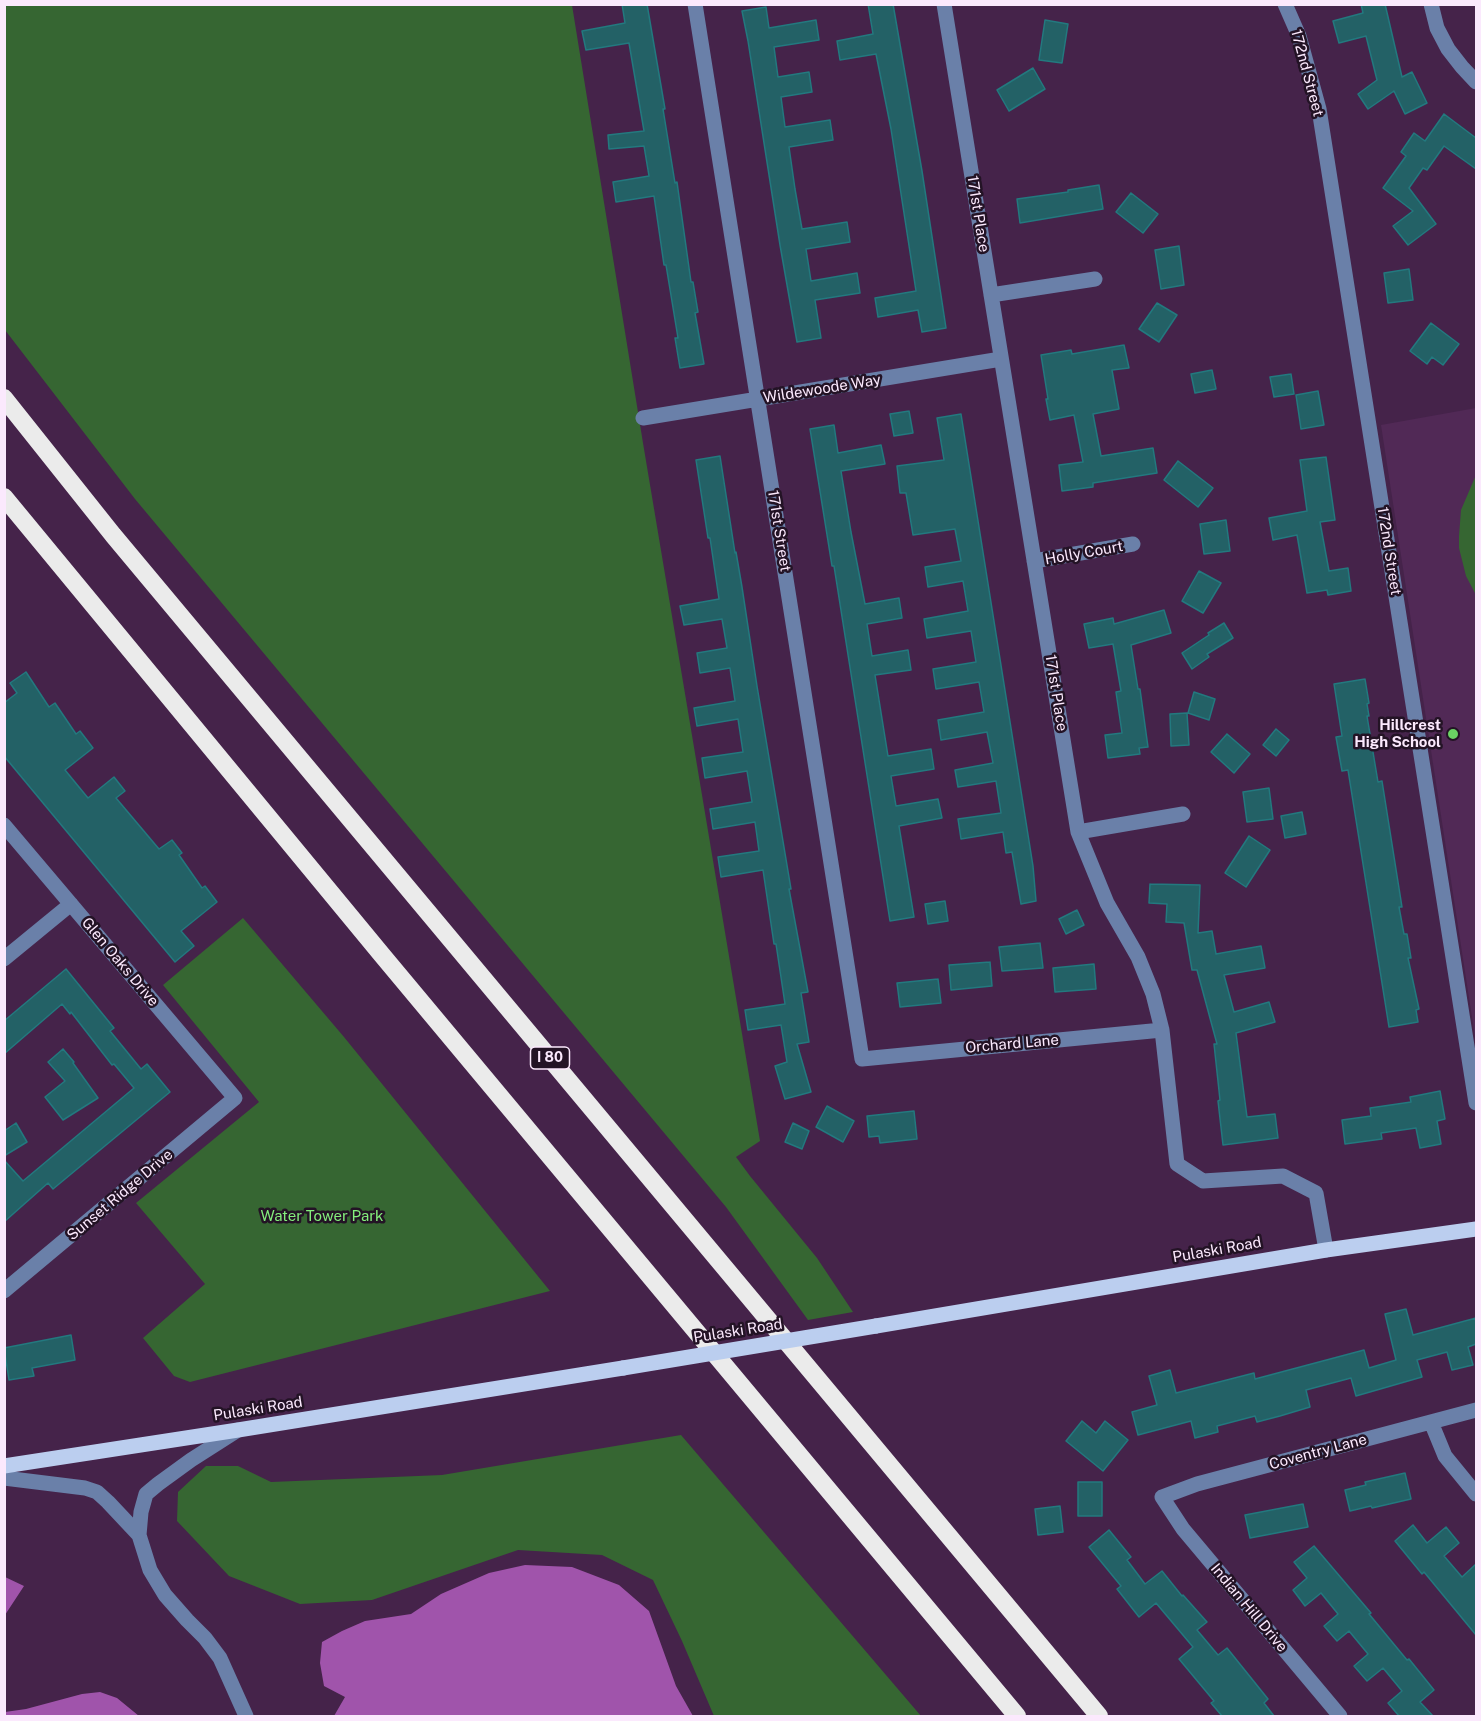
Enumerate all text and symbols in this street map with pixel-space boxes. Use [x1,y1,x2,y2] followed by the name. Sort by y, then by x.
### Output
[1287,28,1327,118] street label: 172nd Street
[963,174,993,254] street label: 171st Place
[762,371,882,407] street label: Wildewoode Way
[764,489,794,573] street label: 171st Street
[1373,506,1405,596] street label: 172nd Street
[1043,537,1125,569] street label: Holly Court
[1041,653,1071,733] street label: 171st Place
[1354,716,1441,751] place label: Hillcrest High School
[1446,727,1460,741] marker: Hillcrest High School
[78,914,162,1010] street label: Glen Oaks Drive
[964,1031,1060,1057] street label: Orchard Lane
[530,1047,570,1069] road number: I 80
[63,1146,177,1244] street label: Sunset Ridge Drive
[260,1207,384,1225] park label: Water Tower Park
[1171,1233,1263,1267] street label: Pulaski Road
[692,1315,784,1347] street label: Pulaski Road
[212,1393,304,1425] street label: Pulaski Road
[1267,1430,1369,1474] street label: Coventry Lane
[1207,1560,1291,1656] street label: Indian Hill Drive

